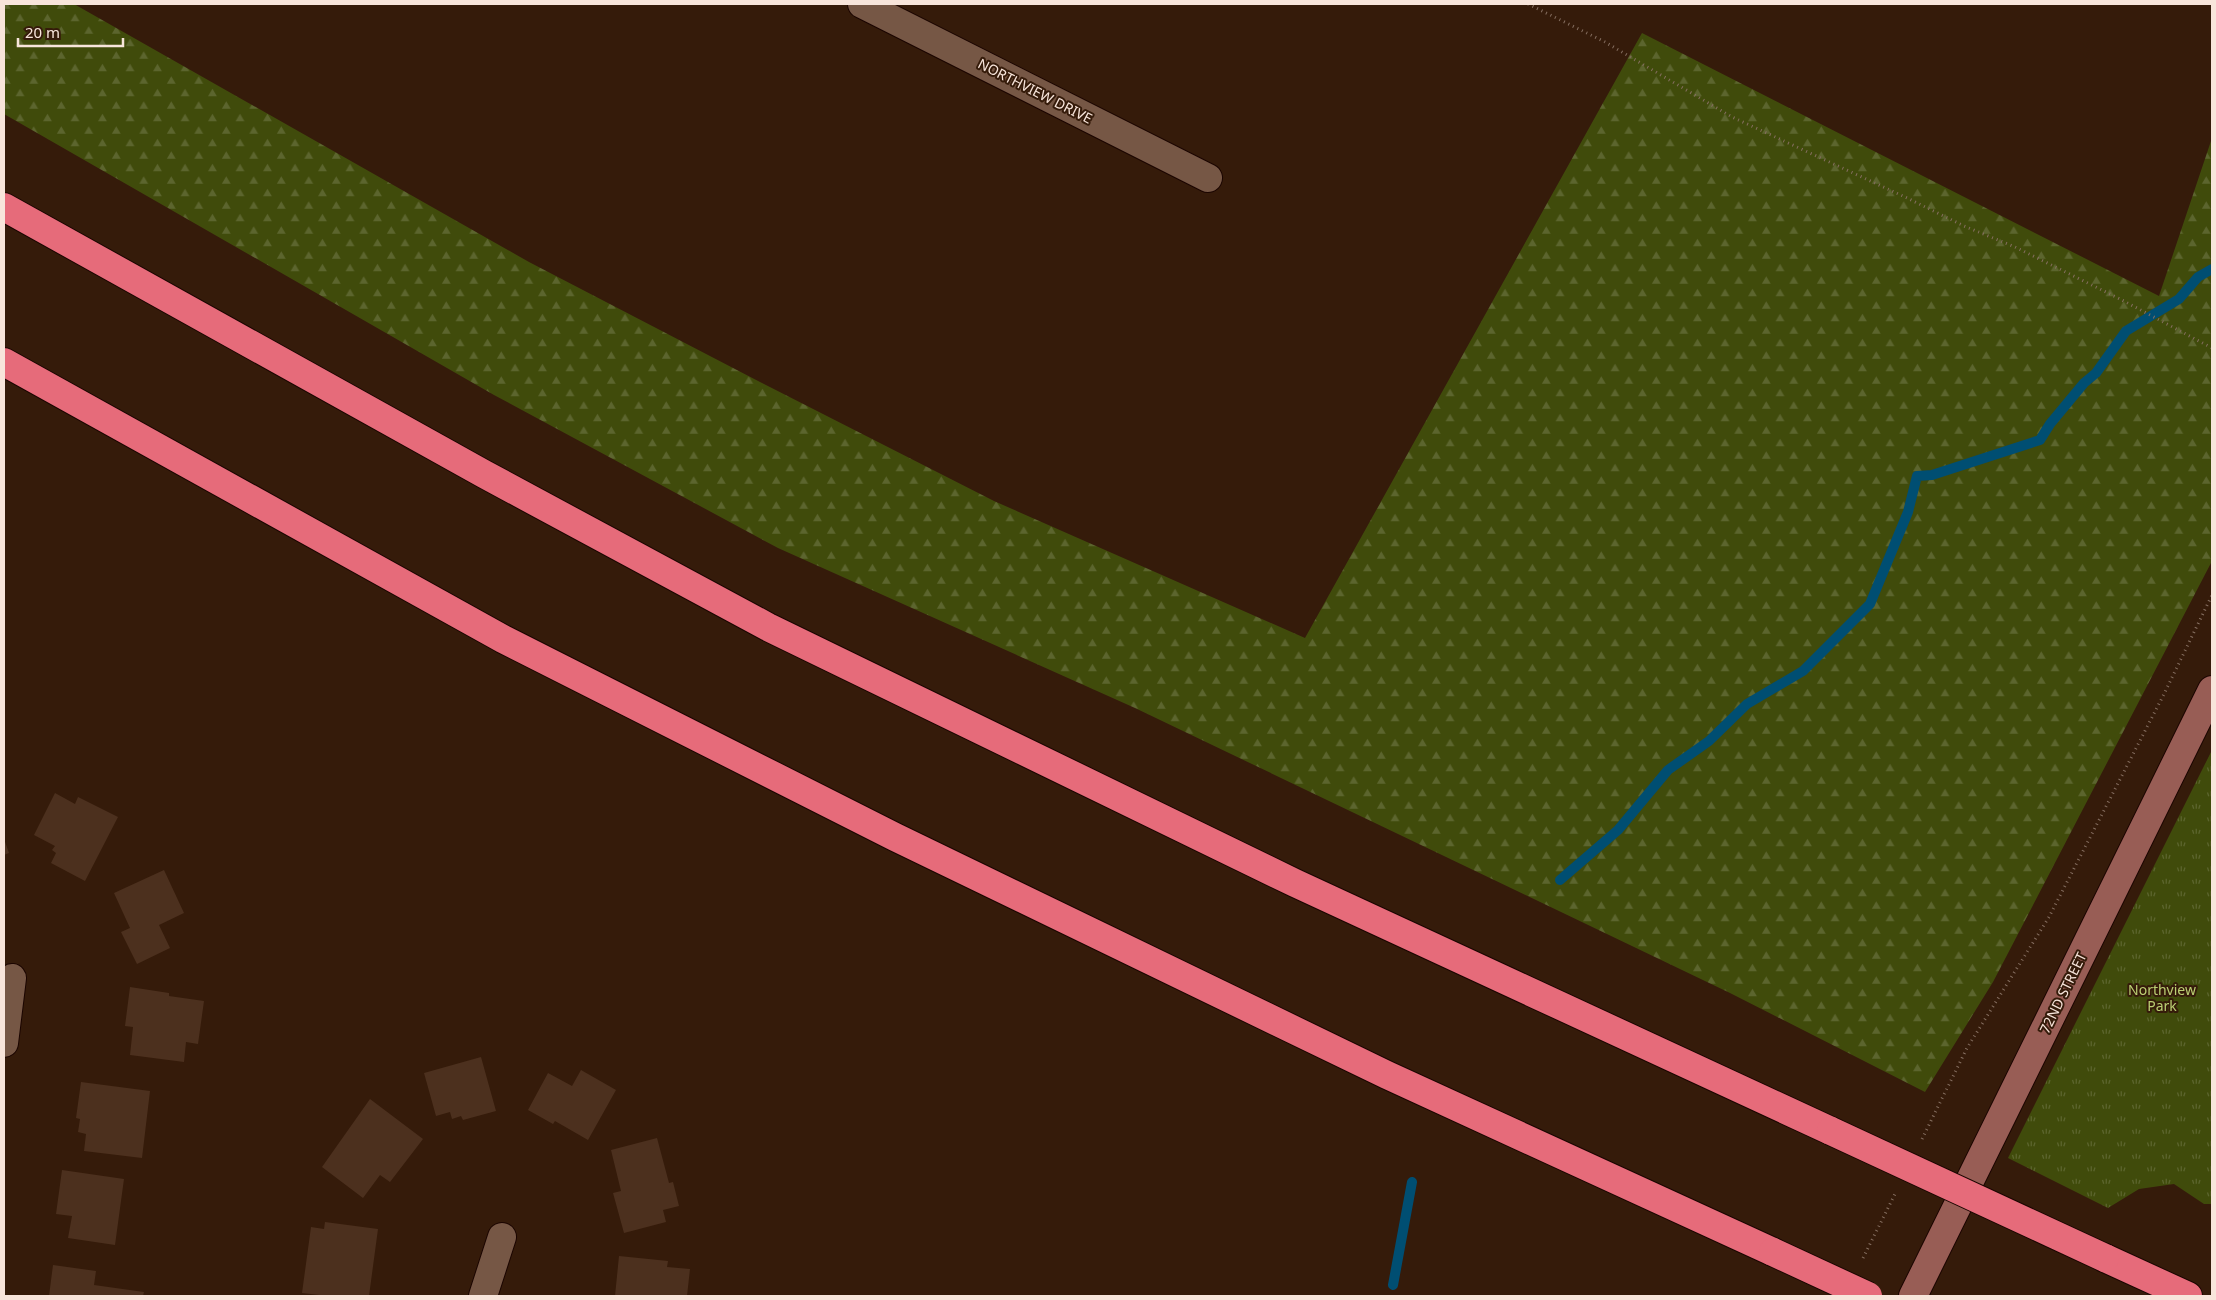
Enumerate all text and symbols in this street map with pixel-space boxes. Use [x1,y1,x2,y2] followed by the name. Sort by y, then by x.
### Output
[18,15,122,47] scale bar
[25,22,60,42] text: 20 m
[975,54,1096,128] street label: NORTHVIEW DRIVE
[2035,949,2090,1037] street label: 72ND STREET
[2128,980,2196,1015] park label: Northview Park

